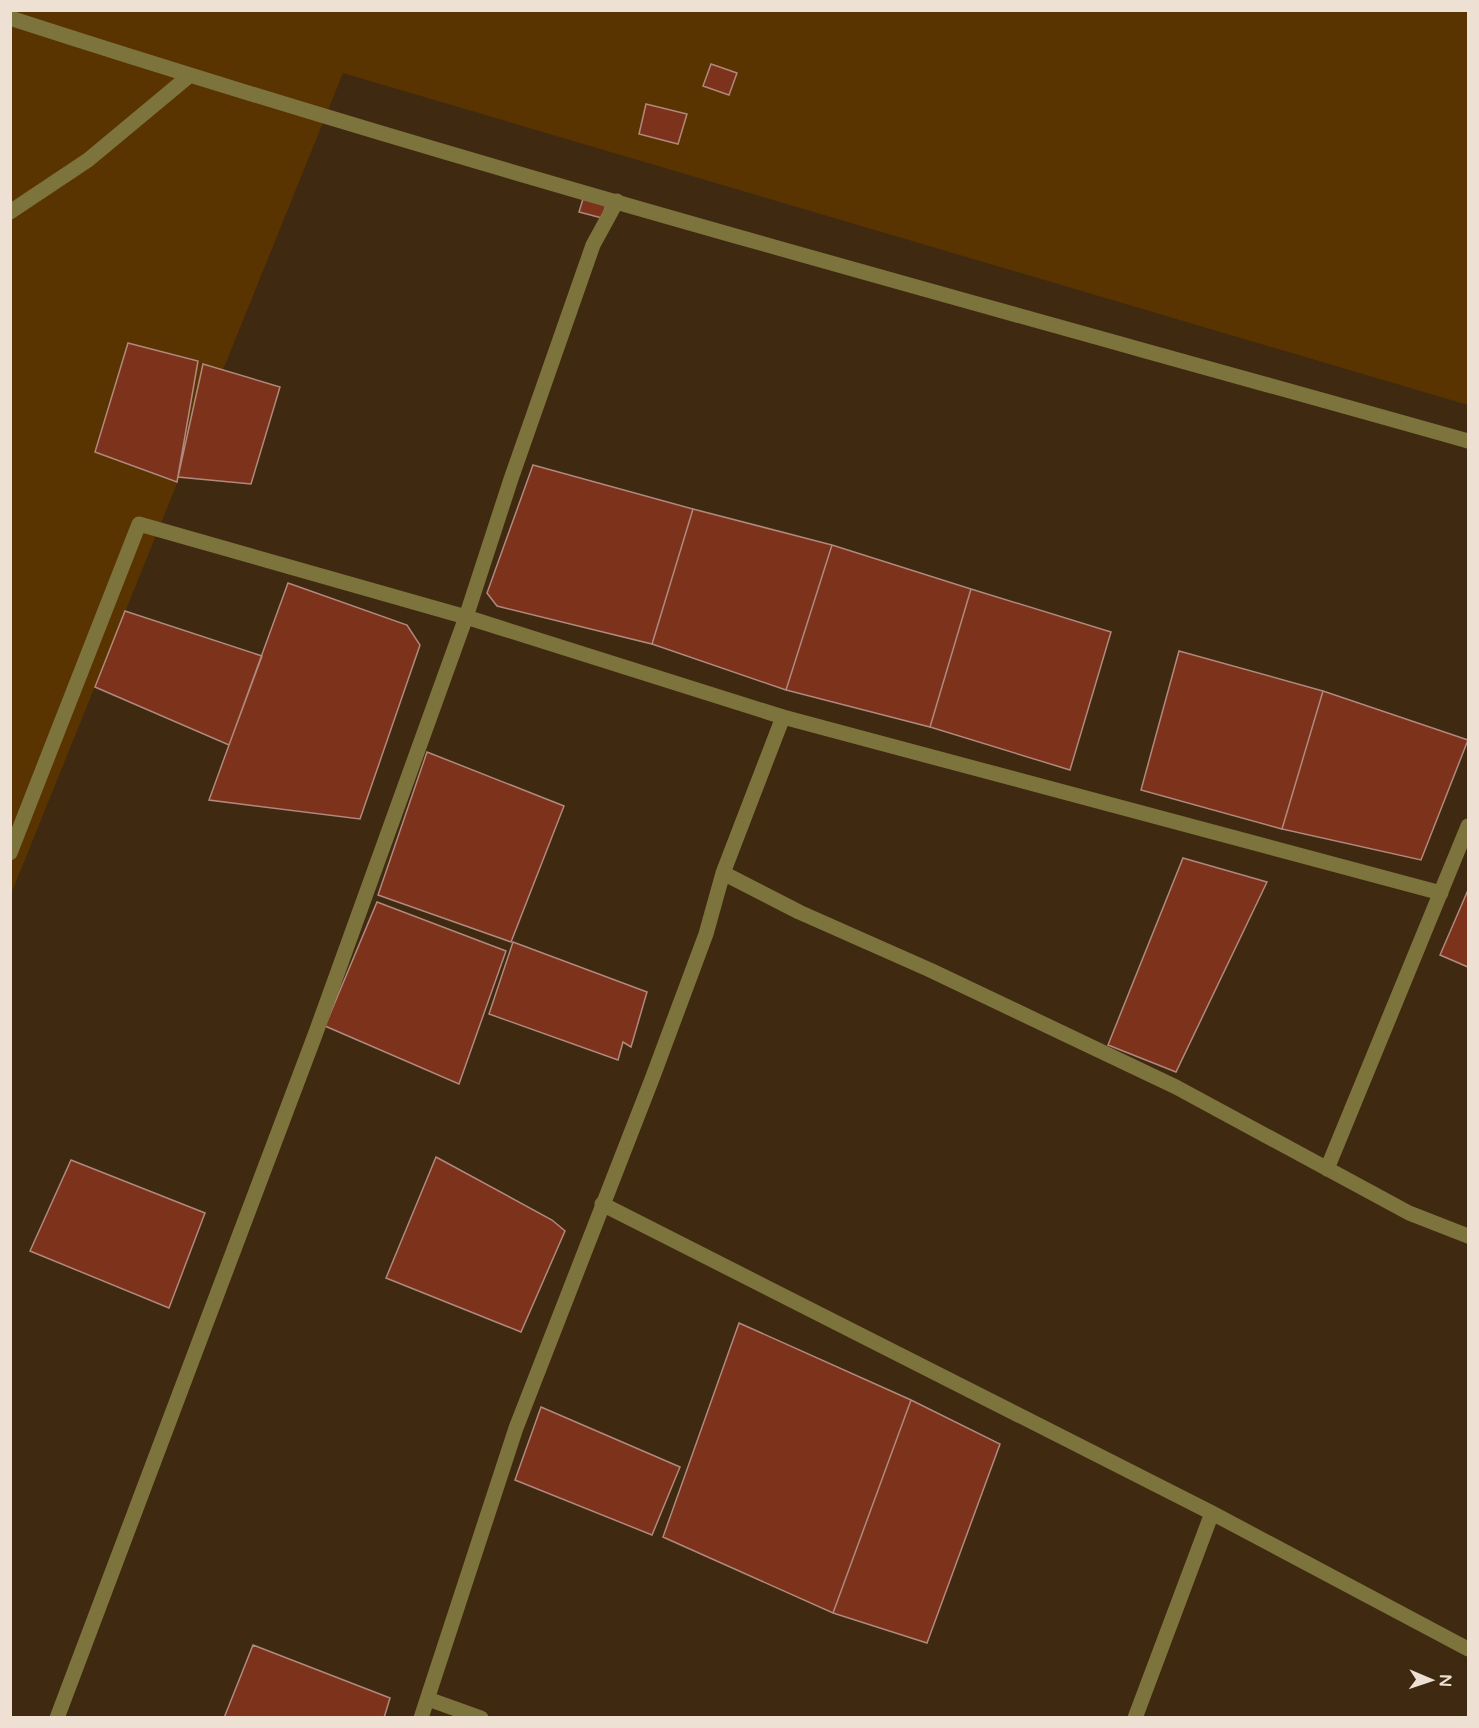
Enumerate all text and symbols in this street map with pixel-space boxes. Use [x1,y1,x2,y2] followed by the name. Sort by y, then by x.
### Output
[1401,1650,1461,1710] north arrow
[1435,1674,1455,1687] text: N

